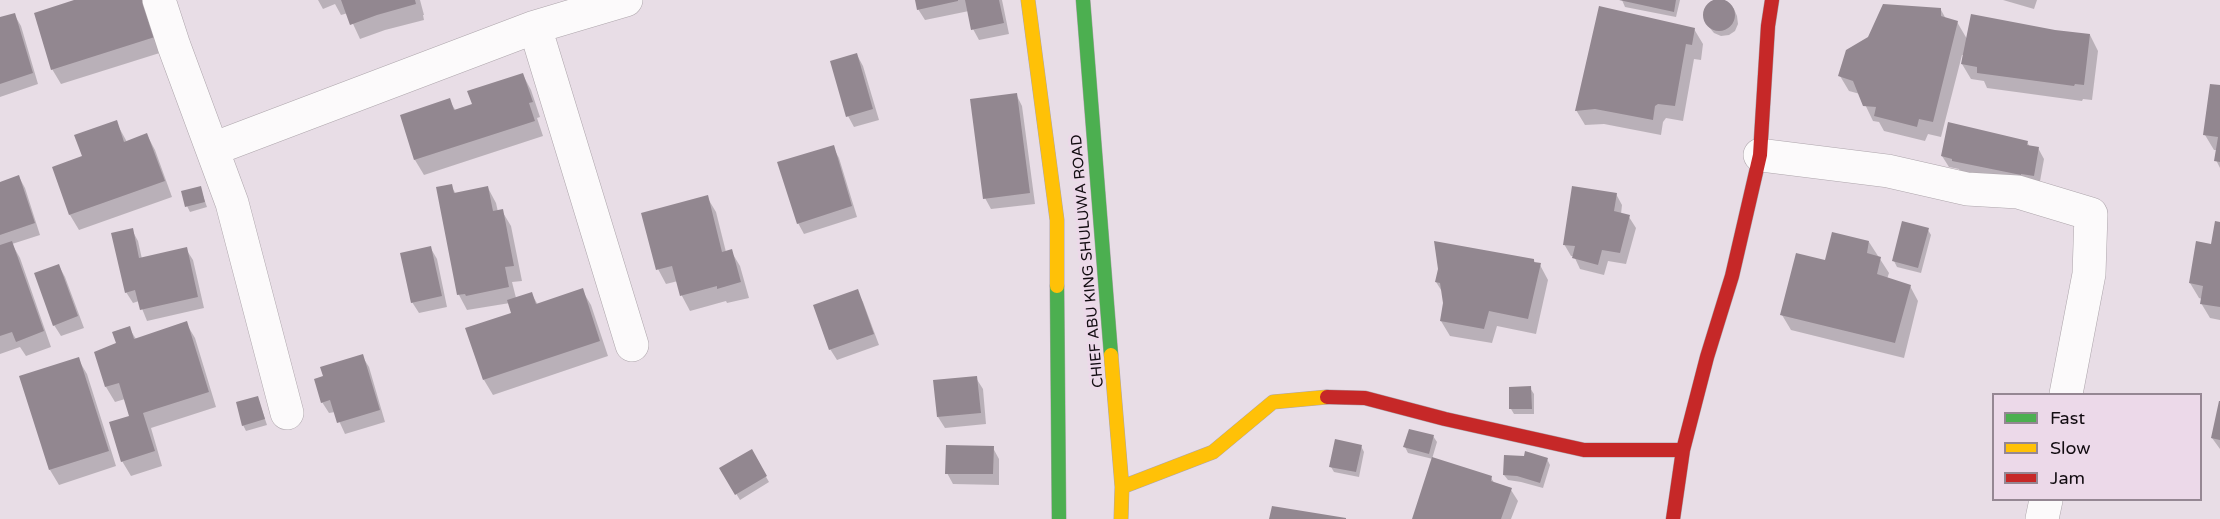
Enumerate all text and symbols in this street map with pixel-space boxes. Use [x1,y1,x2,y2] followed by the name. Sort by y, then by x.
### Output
[1068,134,1108,388] street label: CHIEF ABU KING SHULUWA ROAD
[1992,393,2202,501] legend
[2050,407,2085,429] text: Fast
[2050,437,2091,459] text: Slow
[2050,467,2085,489] text: Jam

